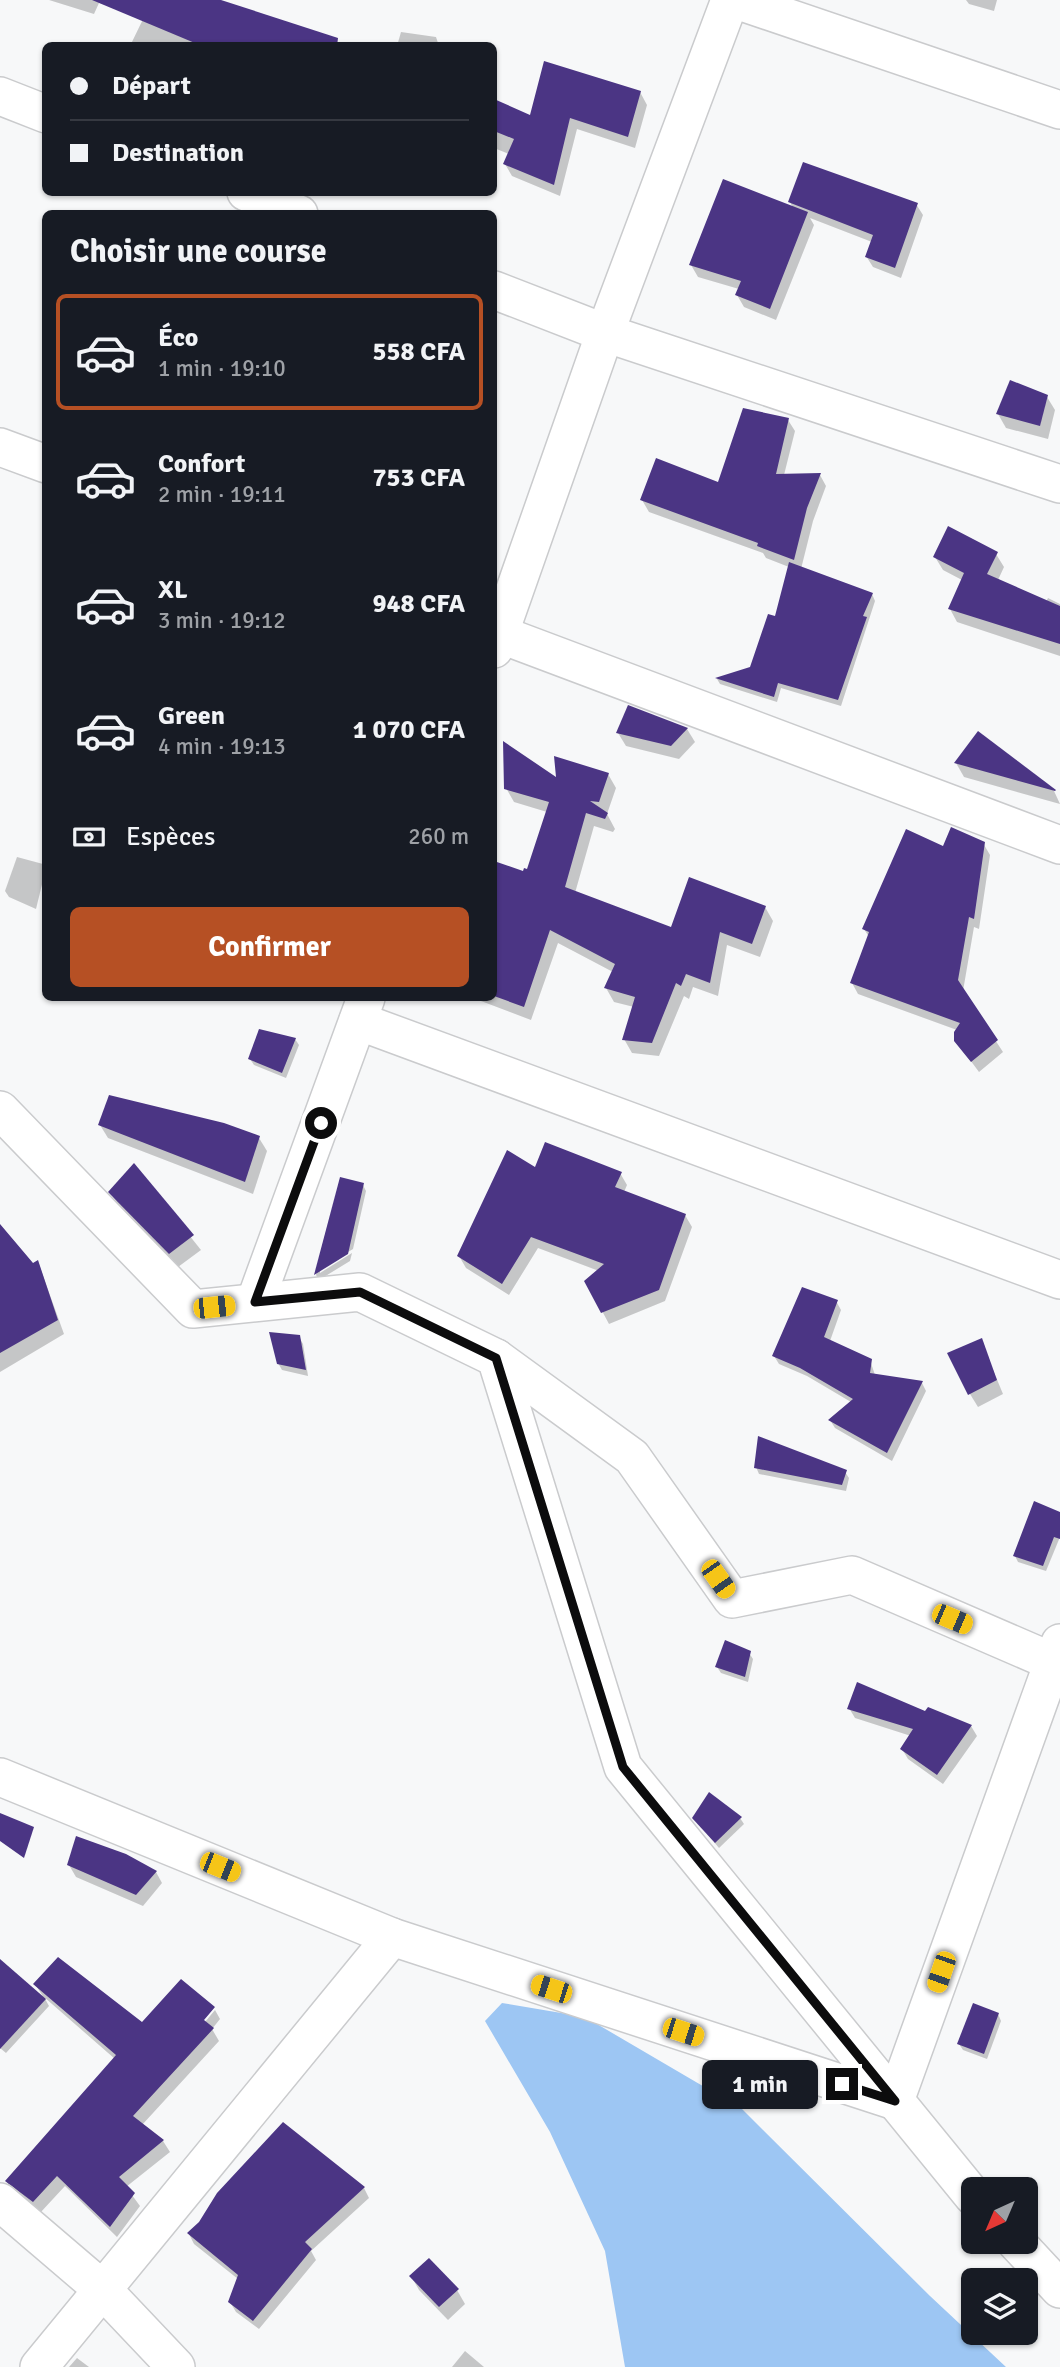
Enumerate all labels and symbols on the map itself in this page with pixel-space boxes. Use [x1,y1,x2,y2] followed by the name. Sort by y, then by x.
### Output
[305,1107,337,1139] route start
[193,1294,236,1320] car
[698,1556,739,1602] car
[929,1601,976,1637] car
[197,1849,244,1885] car
[925,1949,958,1995] car
[528,1973,575,2005] car
[660,2016,707,2048] car
[702,2060,818,2108] callout: 1 min
[826,2068,858,2100] route end
[961,2177,1038,2254] north arrow

